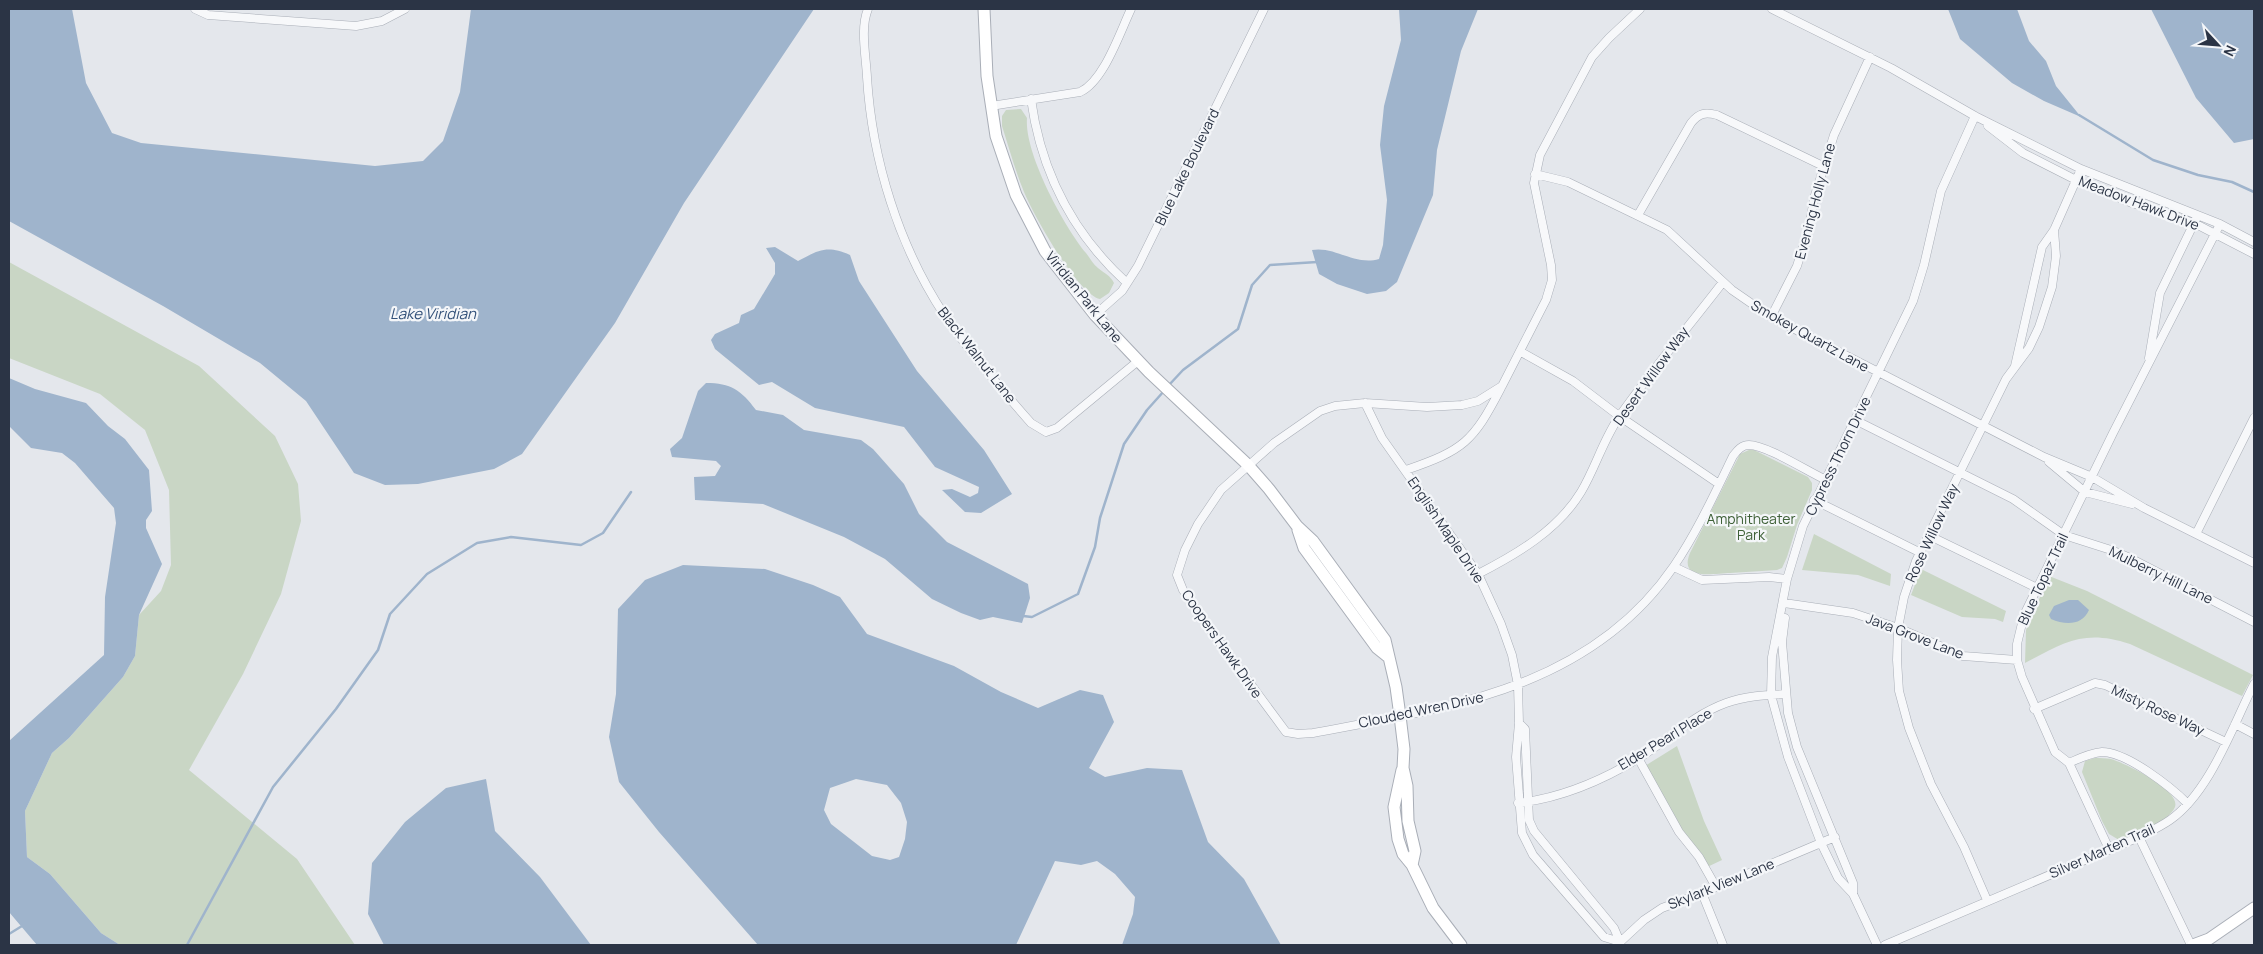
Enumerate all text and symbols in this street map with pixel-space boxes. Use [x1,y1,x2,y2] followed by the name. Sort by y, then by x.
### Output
[2193,20,2243,70] north arrow
[2219,42,2241,60] text: N
[1150,105,1223,228] street label: Blue Lake Boulevard
[1790,141,1839,261] street label: Evening Holly Lane
[2076,171,2202,234] street label: Meadow Hawk Drive
[1042,247,1127,346] street label: Viridian Park Lane
[1748,295,1873,376] street label: Smokey Quartz Lane
[390,303,477,324] water label: Lake Viridian
[934,303,1021,407] street label: Black Walnut Lane
[1608,322,1693,429] street label: Desert Willow Way
[1800,393,1875,518] street label: Cypress Thorn Drive
[1404,473,1489,587] street label: English Maple Drive
[1900,480,1963,585] street label: Rose Willow Way
[1707,509,1795,544] park label: Amphitheater Park
[2013,530,2072,628] street label: Blue Topaz Trail
[2106,541,2216,608] street label: Mulberry Hill Lane
[1178,586,1267,702] street label: Coopers Hawk Drive
[1864,608,1967,663] street label: Java Grove Lane
[2109,680,2208,740] street label: Misty Rose Way
[1357,687,1485,732] street label: Clouded Wren Drive
[1614,703,1715,774] street label: Elder Pearl Place
[2046,819,2158,882] street label: Silver Marten Trail
[1665,854,1777,914] street label: Skylark View Lane

